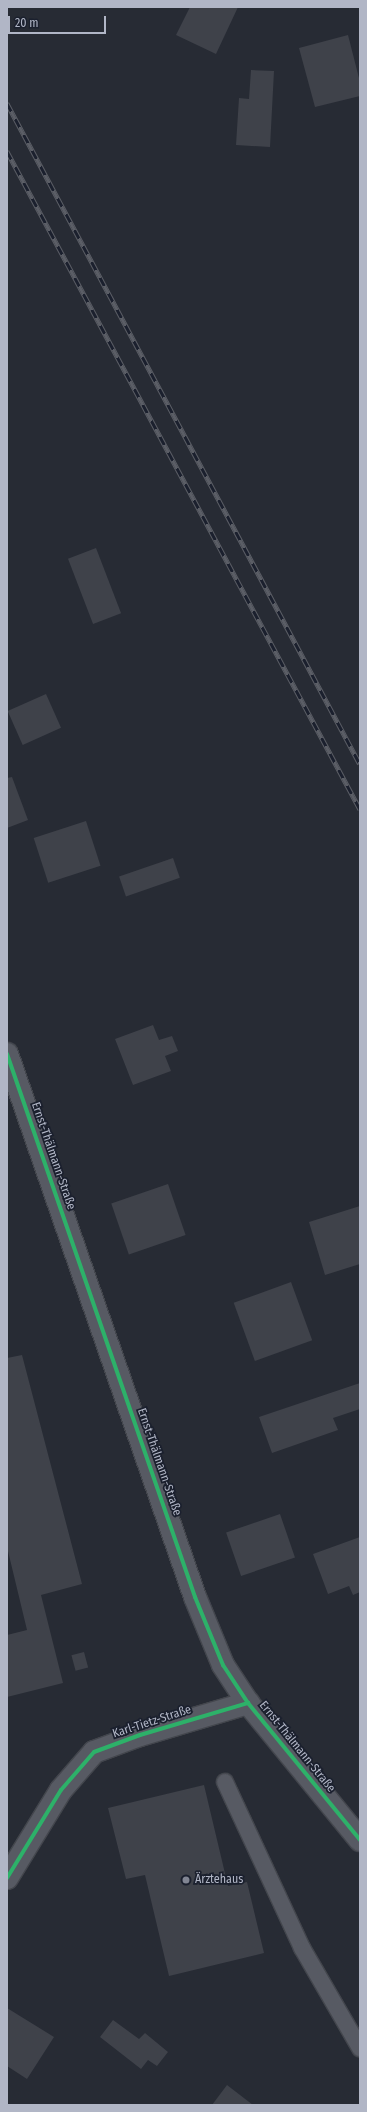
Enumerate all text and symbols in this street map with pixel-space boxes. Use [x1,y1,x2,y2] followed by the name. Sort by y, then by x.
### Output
[10,8,108,34] scale bar
[15,16,39,30] text: 20 m
[28,1100,78,1212] street label: Ernst-Thälmann-Straße
[134,1406,184,1518] street label: Ernst-Thälmann-Straße
[256,1699,338,1795] street label: Ernst-Thälmann-Straße
[111,1703,193,1741] street label: Karl-Tietz-Straße
[195,1873,243,1887] place label: Ärztehaus
[180,1874,192,1886] marker: Ärztehaus

